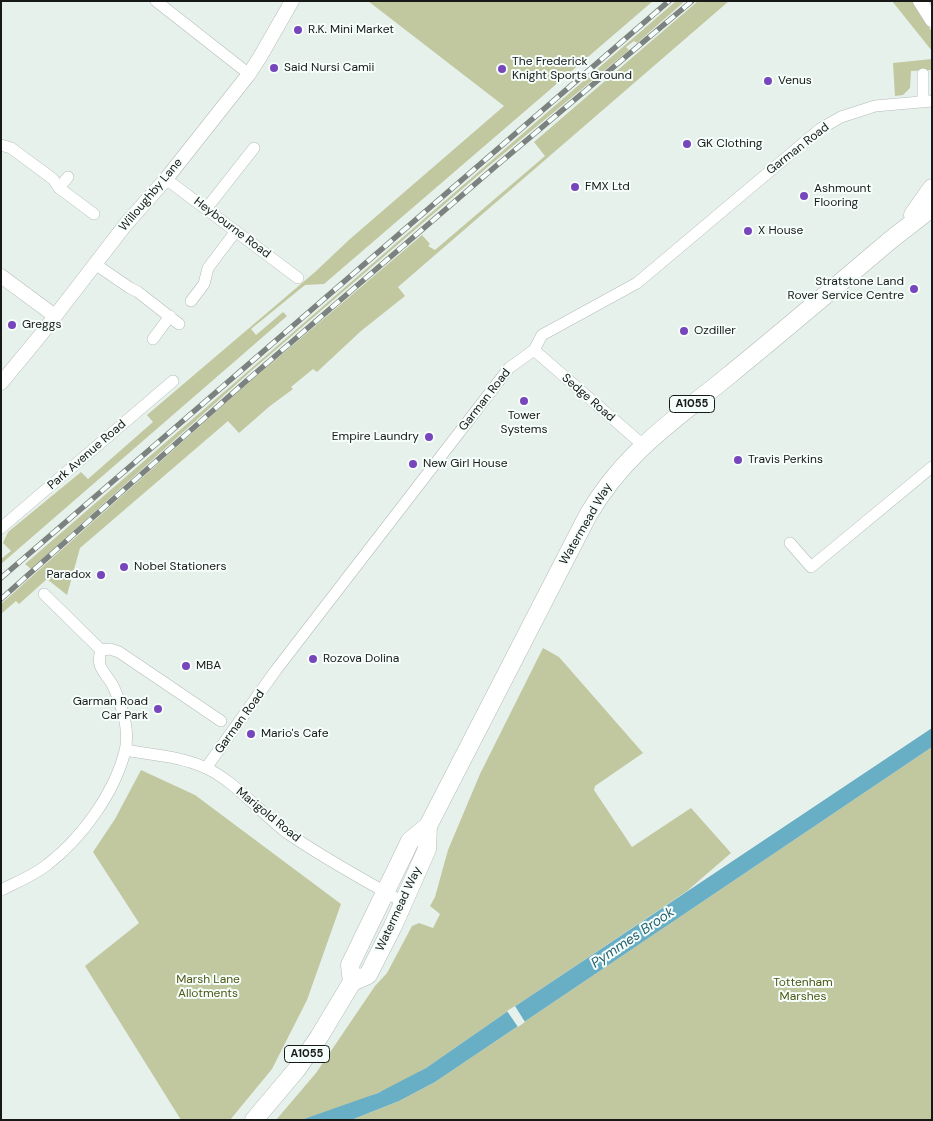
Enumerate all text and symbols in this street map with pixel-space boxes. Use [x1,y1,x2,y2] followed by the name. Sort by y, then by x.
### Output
[308,23,394,37] place label: R.K. Mini Market
[292,24,304,36] marker: R.K. Mini Market
[512,55,632,83] place label: The Frederick Knight Sports Ground
[284,61,374,75] place label: Said Nursi Camii
[268,62,280,74] marker: Said Nursi Camii
[496,63,508,75] marker: The Frederick Knight Sports Ground
[778,74,812,88] place label: Venus
[762,75,774,87] marker: Venus
[764,120,832,178] street label: Garman Road
[697,137,763,151] place label: GK Clothing
[681,138,693,150] marker: GK Clothing
[116,156,186,234] street label: Willoughby Lane
[585,180,630,194] place label: FMX Ltd
[569,181,581,193] marker: FMX Ltd
[814,182,871,210] place label: Ashmount Flooring
[798,190,810,202] marker: Ashmount Flooring
[191,195,273,261] street label: Heybourne Road
[758,224,803,238] place label: X House
[742,225,754,237] marker: X House
[788,275,904,303] place label: Stratstone Land Rover Service Centre
[908,283,920,295] marker: Stratstone Land Rover Service Centre
[22,318,62,332] place label: Greggs
[6,319,18,331] marker: Greggs
[694,324,736,338] place label: Ozdiller
[678,325,690,337] marker: Ozdiller
[456,366,514,434] street label: Garman Road
[558,371,618,425] street label: Sedge Road
[518,395,530,407] marker: Tower Systems
[670,396,714,412] road number: A1055
[500,409,548,437] place label: Tower Systems
[45,417,129,493] street label: Park Avenue Road
[332,430,419,444] place label: Empire Laundry
[423,431,435,443] marker: Empire Laundry
[748,453,823,467] place label: Travis Perkins
[732,454,744,466] marker: Travis Perkins
[423,457,508,471] place label: New Girl House
[407,458,419,470] marker: New Girl House
[557,481,615,567] street label: Watermead Way
[134,560,226,574] place label: Nobel Stationers
[118,561,130,573] marker: Nobel Stationers
[46,568,91,582] place label: Paradox
[95,569,107,581] marker: Paradox
[323,652,399,666] place label: Rozova Dolina
[307,653,319,665] marker: Rozova Dolina
[196,659,221,673] place label: MBA
[180,660,192,672] marker: MBA
[212,687,268,757] street label: Garman Road
[73,695,148,723] place label: Garman Road Car Park
[152,703,164,715] marker: Garman Road Car Park
[261,727,328,741] place label: Mario's Cafe
[245,728,257,740] marker: Mario's Cafe
[233,785,303,845] street label: Marigold Road
[373,864,425,954] street label: Watermead Way
[588,904,678,972] water label: Pymmes Brook
[176,973,240,1001] park label: Marsh Lane Allotments
[773,976,833,1004] park label: Tottenham Marshes
[284,1046,330,1062] road number: A1055

